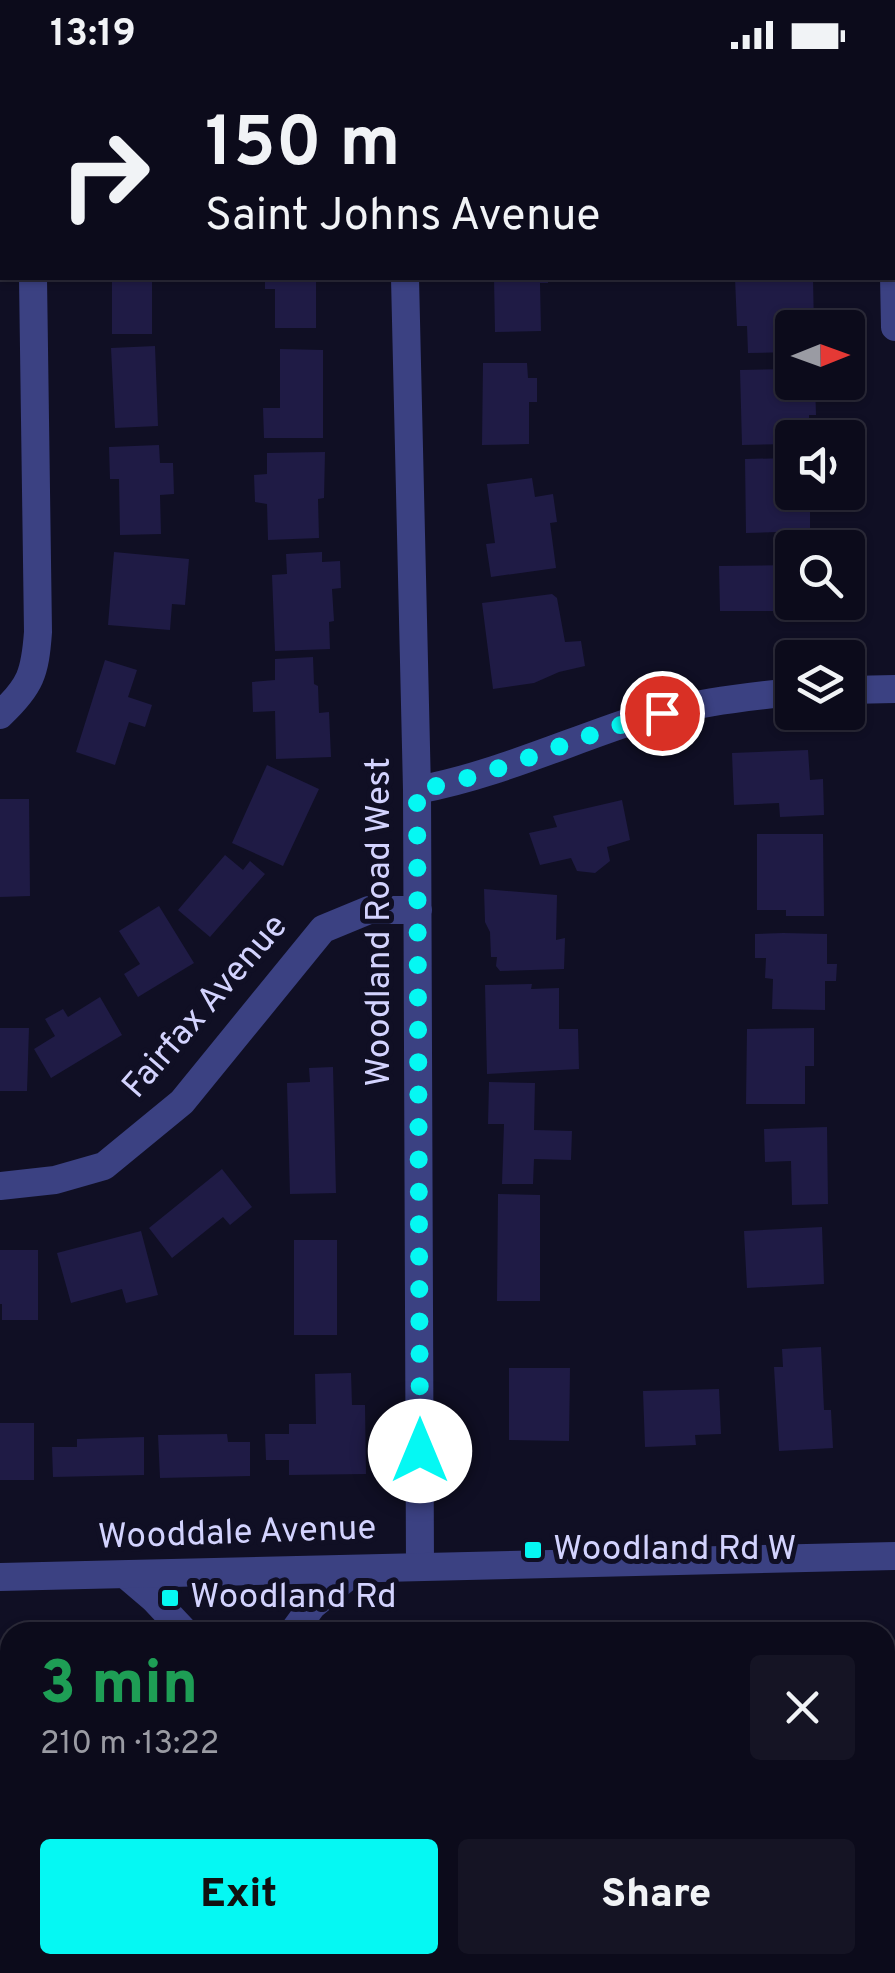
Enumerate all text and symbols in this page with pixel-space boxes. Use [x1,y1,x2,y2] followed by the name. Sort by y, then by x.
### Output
[50,11,136,60] text: 13:19
[205,102,400,191] text: 150 m
[40,110,170,240] icon: right
[205,189,601,246] text: Saint Johns Avenue
[775,310,865,400] north arrow
[775,310,865,730] map controls
[775,420,865,510] button: sound
[775,530,865,620] button: search
[775,640,865,730] button: layers
[620,671,705,756] pin
[635,686,690,741] icon: arrive
[358,757,402,1087] street label: Woodland Road West
[114,906,298,1108] street label: Fairfax Avenue
[368,1399,472,1503] position arrow
[97,1507,377,1561] street label: Wooddale Avenue
[553,1528,797,1572] place label: Woodland Rd W
[522,1539,544,1561] marker: Woodland Rd W
[190,1576,397,1620] place label: Woodland Rd
[159,1587,181,1609] marker: Woodland Rd
[40,1649,198,1725] text: 3 min
[750,1655,855,1760] button: close
[40,1725,219,1765] text: 210 m · 13:22
[40,1839,438,1954] button: Exit
[458,1839,855,1954] button: Share

